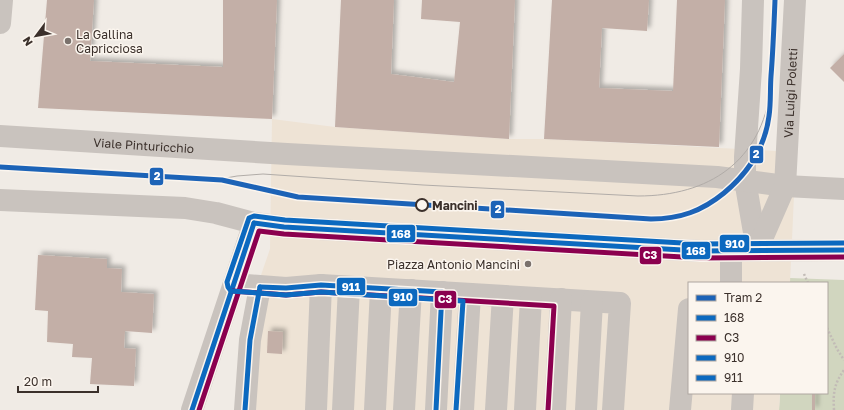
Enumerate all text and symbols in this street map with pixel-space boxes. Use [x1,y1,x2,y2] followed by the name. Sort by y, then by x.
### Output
[16,16,56,56] north arrow
[76,27,143,56] place label: La Gallina Capricciosa
[19,35,35,49] text: N
[63,36,73,46] marker: La Gallina Capricciosa
[780,48,800,138] street label: Via Luigi Poletti
[93,134,195,156] street label: Viale Pinturicchio
[749,145,764,164] line badge: 2
[753,147,760,160] text: 2
[149,167,164,186] line badge: 2
[154,169,161,182] text: 2
[415,198,429,212] marker: Mancini
[432,198,478,213] place label: Mancini
[490,200,505,219] line badge: 2
[495,202,502,215] text: 2
[386,224,416,243] line badge: 168
[391,227,411,240] text: 168
[719,234,750,253] line badge: 910
[725,237,745,250] text: 910
[681,241,711,260] line badge: 168
[686,244,706,257] text: 168
[639,246,662,265] line badge: C3
[643,248,658,261] text: C3
[387,257,520,272] place label: Piazza Antonio Mancini
[523,259,533,269] marker: Piazza Antonio Mancini
[336,277,366,296] line badge: 911
[342,280,360,293] text: 911
[688,282,828,394] legend
[388,288,418,307] line badge: 910
[393,290,413,303] text: 910
[434,290,457,309] line badge: C3
[724,290,762,305] text: Tram 2
[438,292,453,305] text: C3
[724,310,744,325] text: 168
[724,330,739,345] text: C3
[724,350,745,365] text: 910
[18,368,98,394] scale bar
[724,370,743,385] text: 911
[24,374,52,389] text: 20 m

